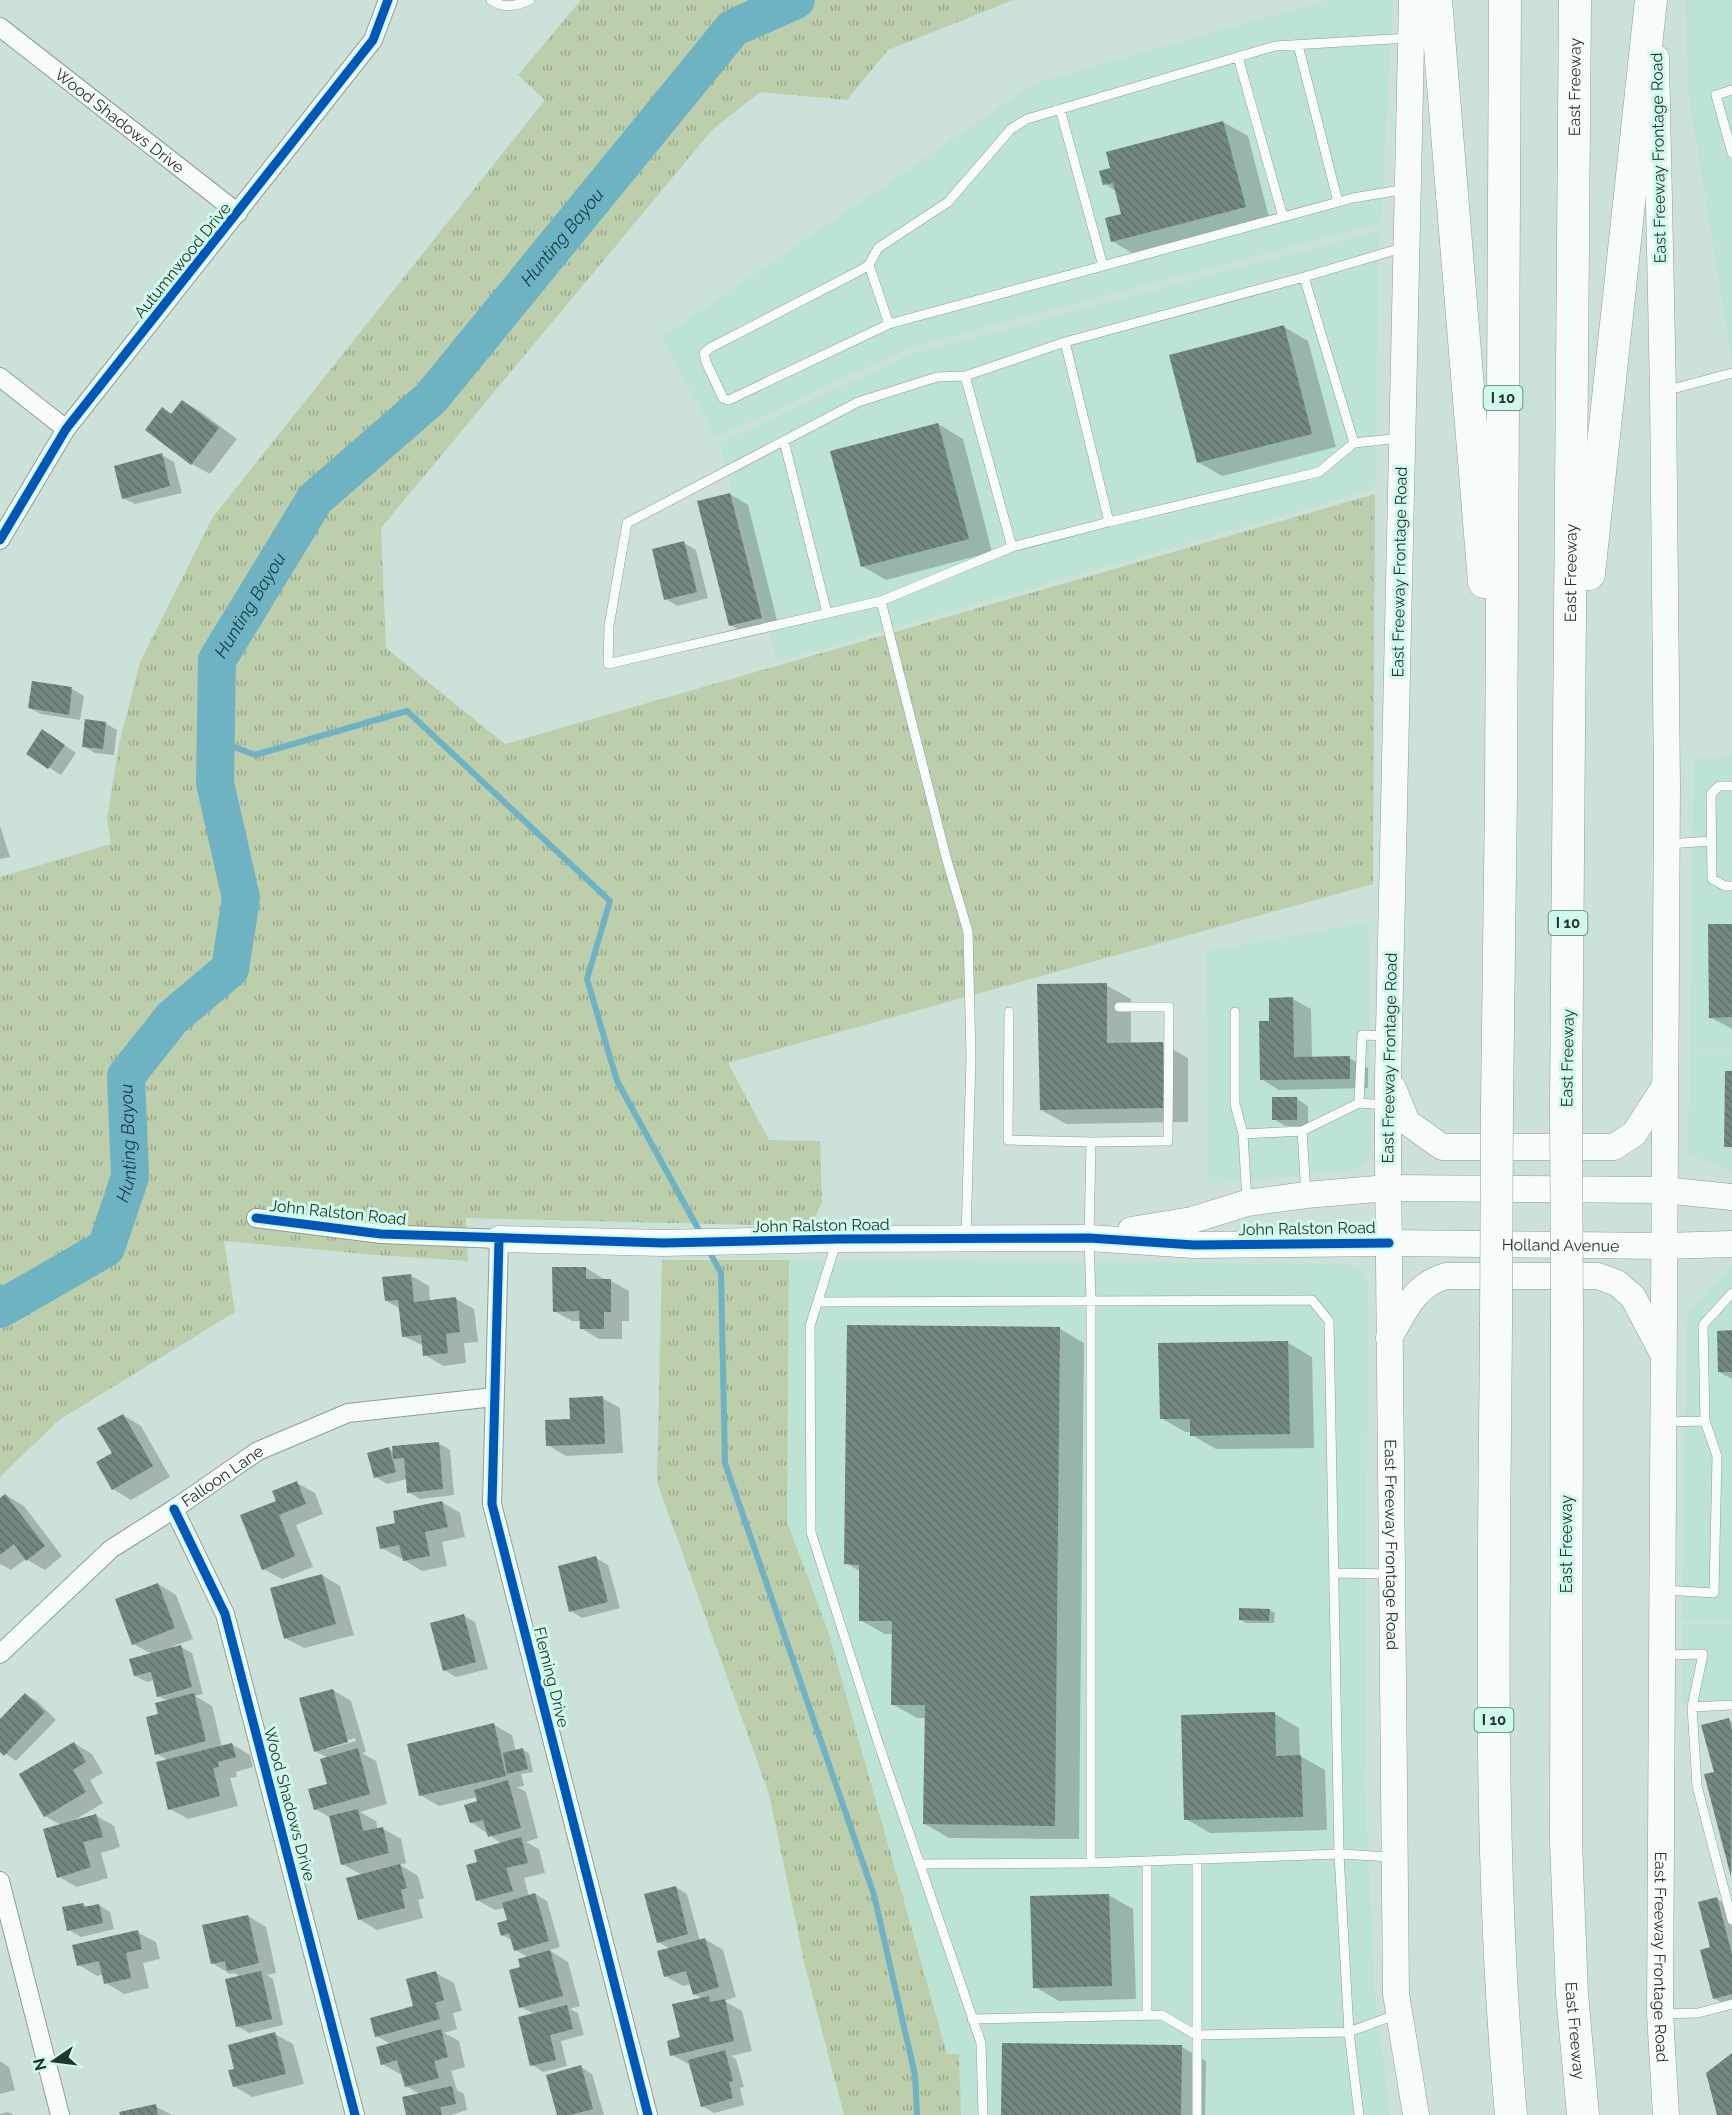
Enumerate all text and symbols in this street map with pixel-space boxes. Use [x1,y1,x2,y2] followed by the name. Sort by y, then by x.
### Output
[1565,37,1585,136] street label: East Freeway
[1647,52,1670,263] street label: East Freeway Frontage Road
[51,65,188,177] street label: Wood Shadows Drive
[516,184,608,290] water label: Hunting Bayou
[130,199,235,322] street label: Autumnwood Drive
[1484,386,1522,410] road number: I 10
[1388,466,1411,677] street label: East Freeway Frontage Road
[1561,523,1581,622] street label: East Freeway
[210,549,290,662] water label: Hunting Bayou
[1548,911,1588,935] road number: I 10
[1378,952,1401,1163] street label: East Freeway Frontage Road
[1557,1008,1578,1107] street label: East Freeway
[111,1083,140,1205] water label: Hunting Bayou
[269,1196,407,1229] street label: John Ralston Road
[752,1215,890,1236] street label: John Ralston Road
[1238,1218,1376,1239] street label: John Ralston Road
[1502,1235,1620,1256] street label: Holland Avenue
[1381,1439,1402,1650] street label: East Freeway Frontage Road
[178,1441,267,1511] street label: Falloon Lane
[1557,1495,1576,1593] street label: East Freeway
[530,1625,573,1729] street label: Fleming Drive
[1474,1708,1514,1732] road number: I 10
[260,1725,319,1883] street label: Wood Shadows Drive
[1650,1851,1672,2063] street label: East Freeway Frontage Road
[1562,1981,1589,2081] street label: East Freeway
[24,2031,84,2091] north arrow
[29,2056,51,2073] text: N

